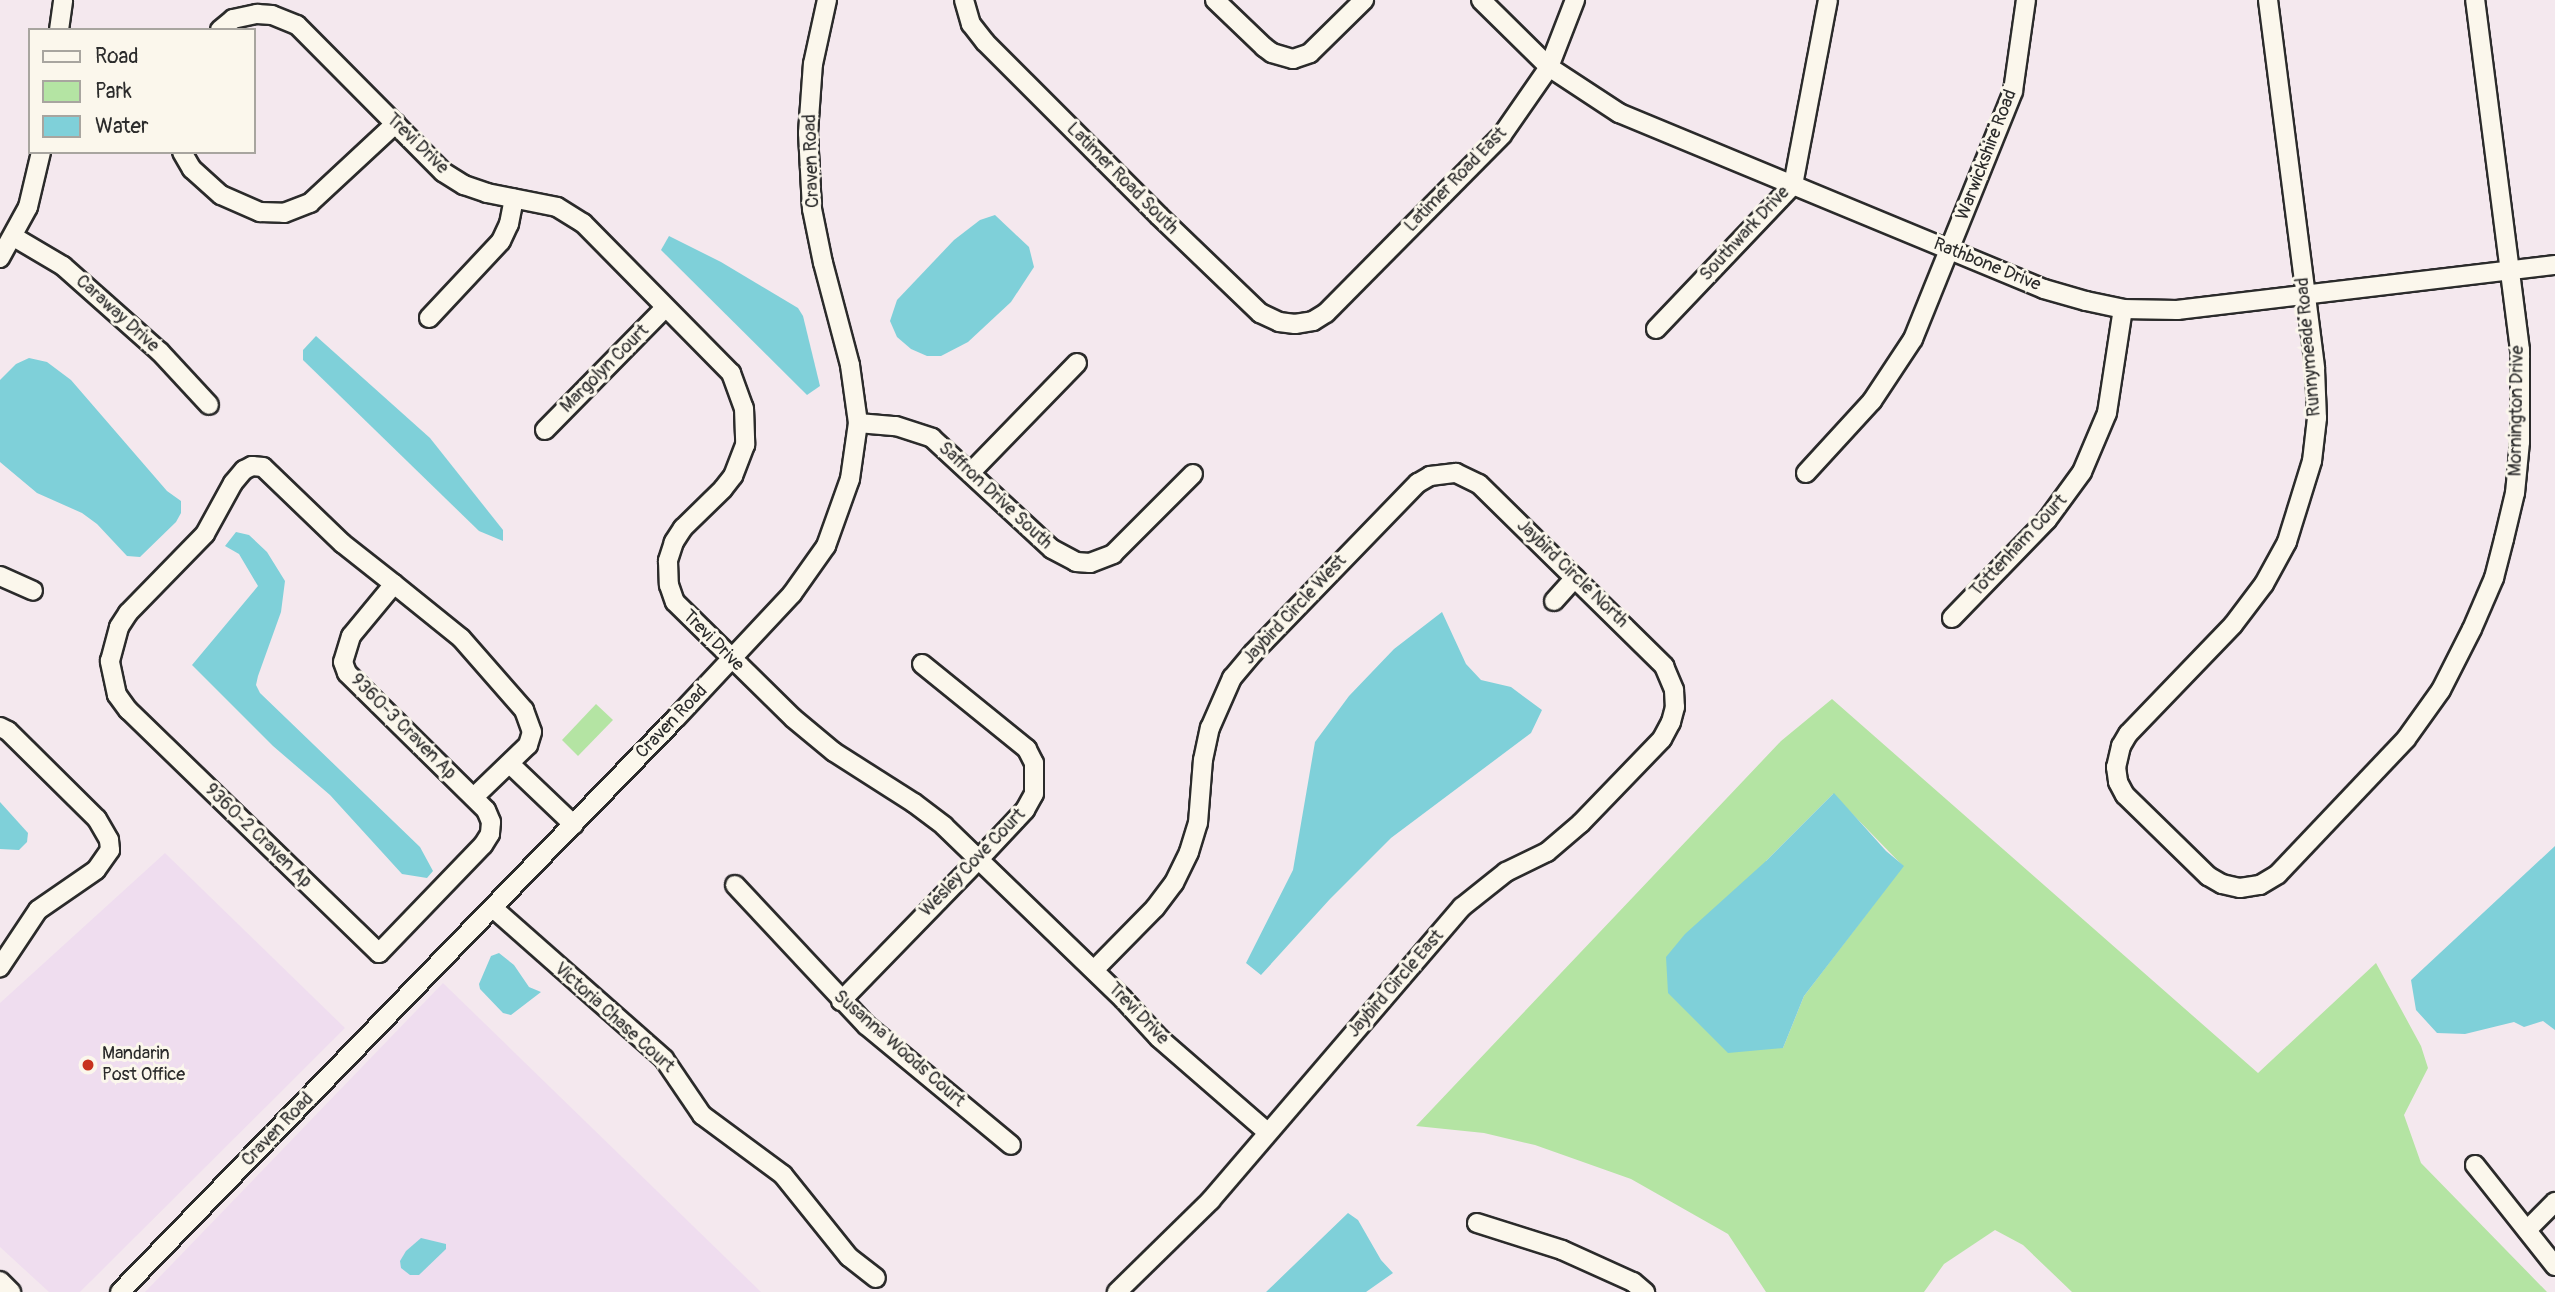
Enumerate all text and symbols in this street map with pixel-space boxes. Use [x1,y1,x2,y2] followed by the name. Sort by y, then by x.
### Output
[28,28,256,154] legend
[95,43,139,70] text: Road
[95,78,132,105] text: Park
[1952,87,2022,223] street label: Warwickshire Road
[381,109,453,179] street label: Trevi Drive
[95,113,148,140] text: Water
[800,114,824,208] street label: Craven Road
[1062,119,1182,239] street label: Latimer Road South
[1401,123,1511,237] street label: Latimer Road East
[1696,182,1794,286] street label: Southwark Drive
[1930,234,2044,296] street label: Rathbone Drive
[71,271,163,357] street label: Caraway Drive
[2292,277,2326,417] street label: Runnymeade Road
[556,320,654,418] street label: Margolyn Court
[2505,345,2529,477] street label: Mornington Drive
[934,438,1056,554] street label: Saffron Drive South
[1966,490,2072,602] street label: Tottenham Court
[1512,515,1632,633] street label: Jaybird Circle North
[1239,551,1351,669] street label: Jaybird Circle West
[678,606,748,676] street label: Trevi Drive
[346,670,460,784] street label: 9360-3 Craven Ap
[632,681,712,763] street label: Craven Road
[200,779,316,893] street label: 9360-2 Craven Ap
[916,804,1030,922] street label: Wesley Cove Court
[1343,926,1449,1042] street label: Jaybird Circle East
[549,958,679,1078] street label: Victoria Chase Court
[1103,978,1173,1050] street label: Trevi Drive
[829,986,969,1112] street label: Susanna Woods Court
[102,1044,185,1086] place label: Mandarin Post Office
[80,1057,96,1073] marker: Mandarin Post Office
[238,1089,318,1171] street label: Craven Road

